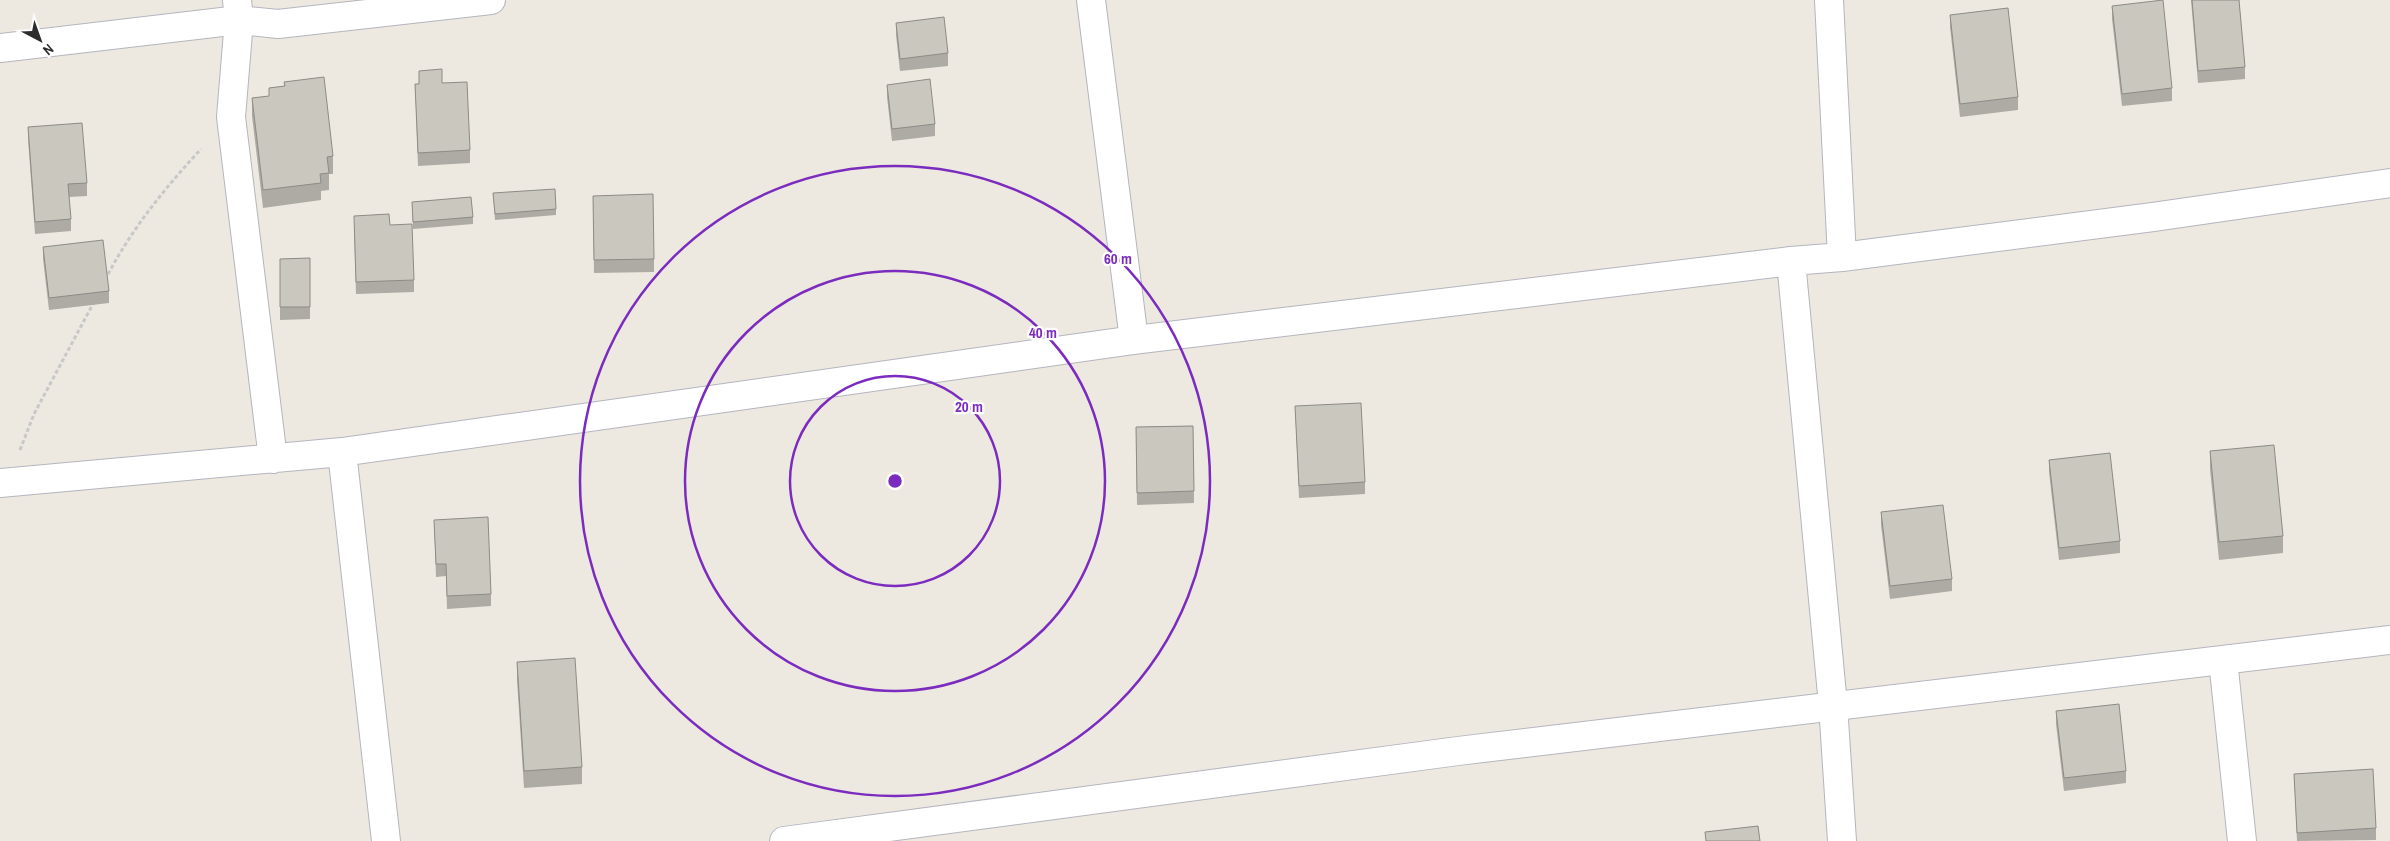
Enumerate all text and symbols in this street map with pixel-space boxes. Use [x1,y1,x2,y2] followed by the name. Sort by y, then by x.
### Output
[15,15,65,65] north arrow
[39,40,58,59] text: N
[1104,248,1132,269] text: 60 m
[1029,322,1057,343] text: 40 m
[955,396,983,417] text: 20 m
[886,472,904,490] centre of rings

